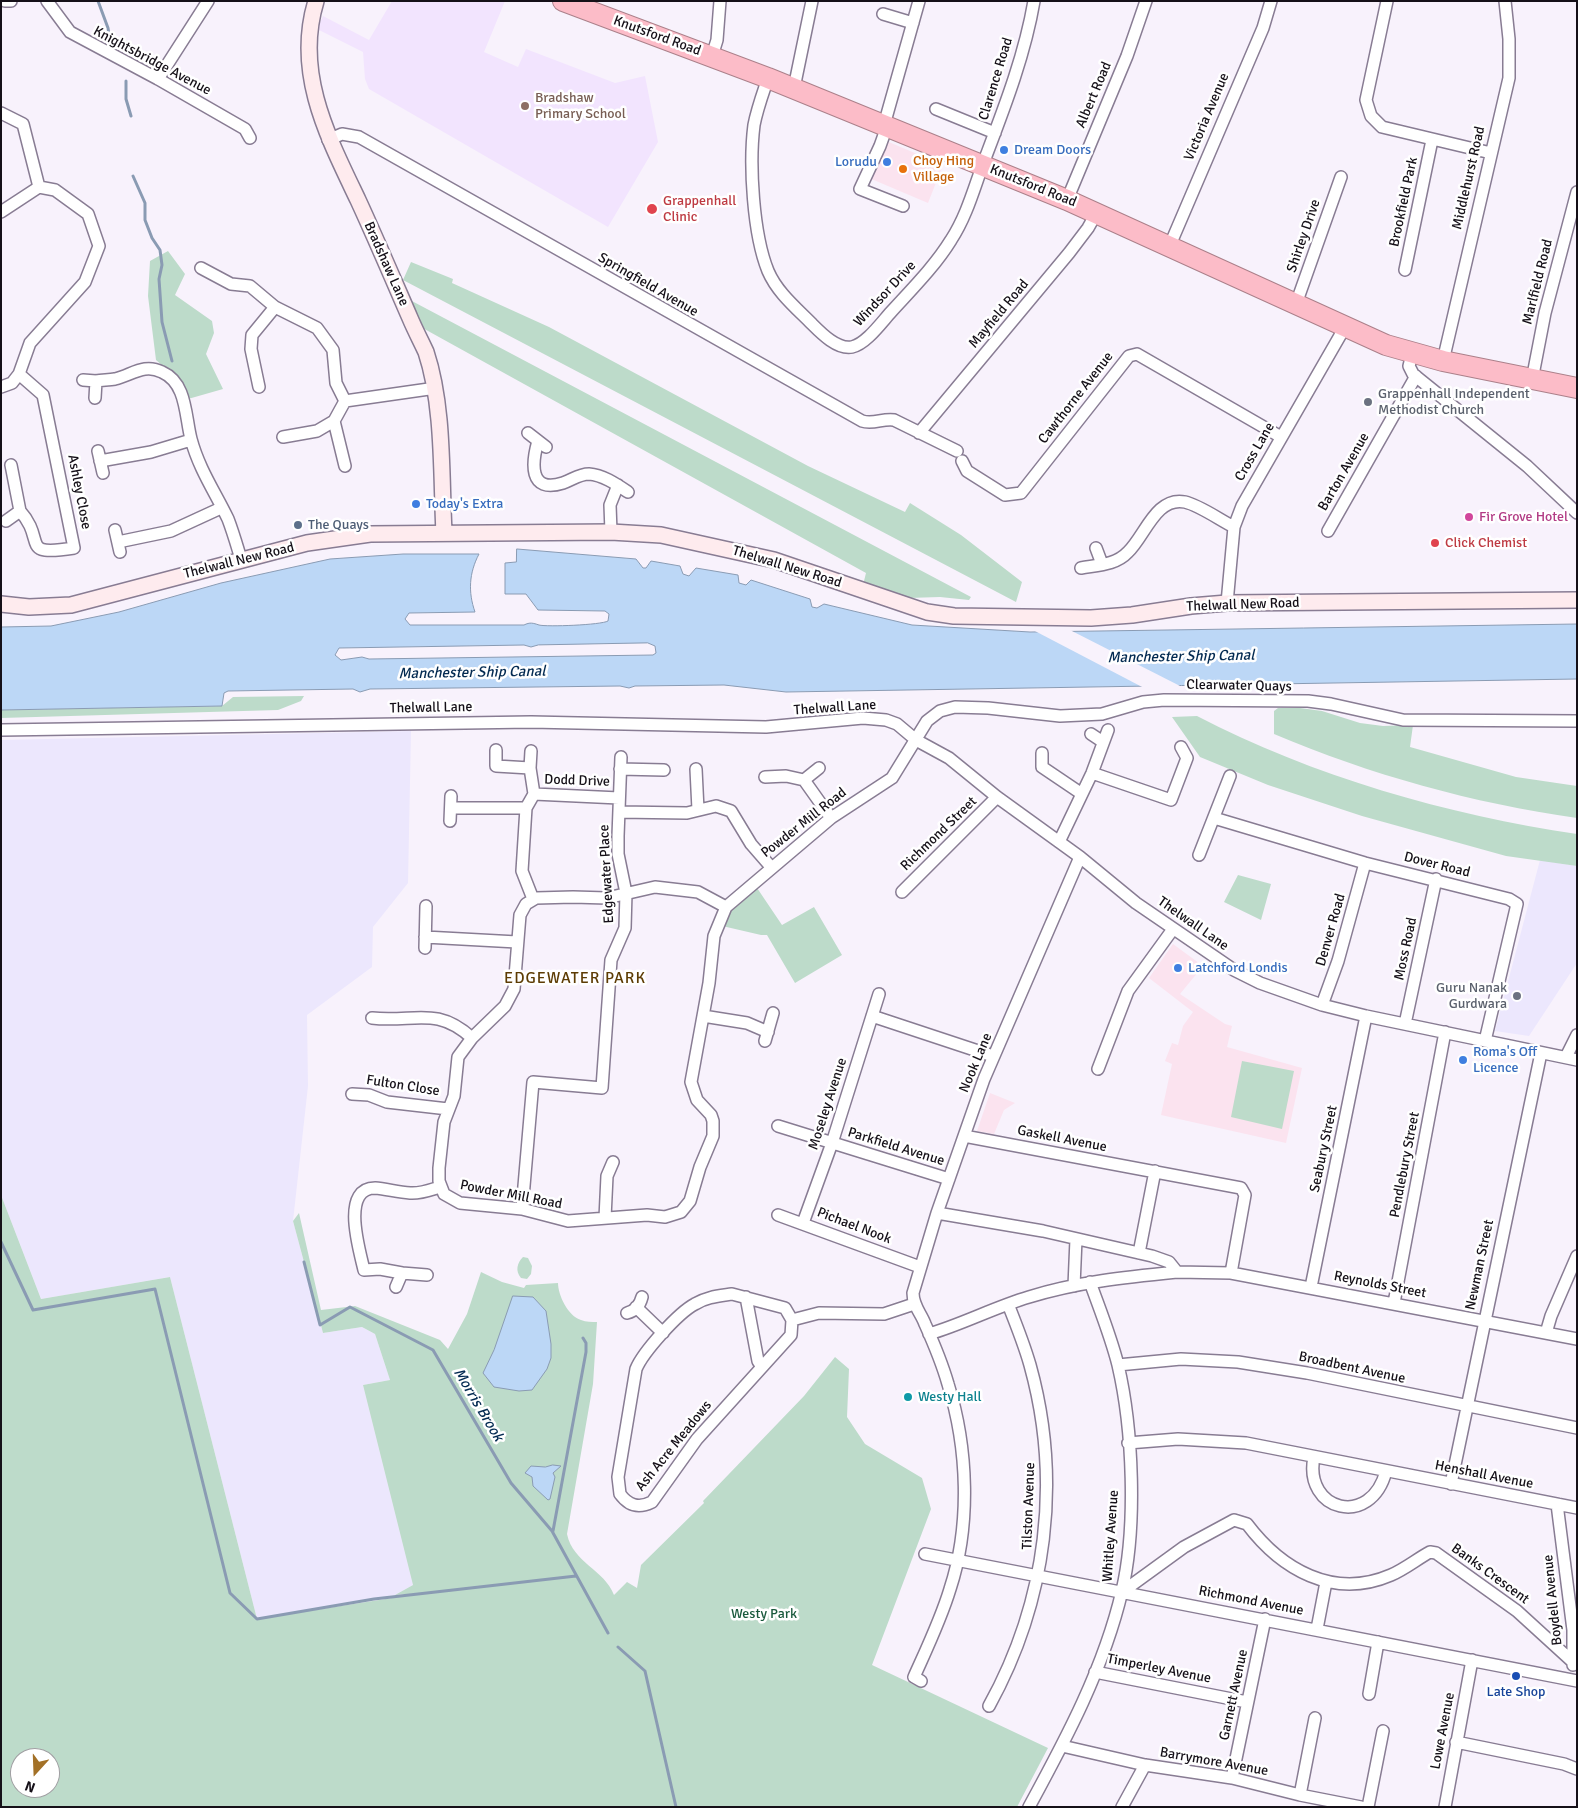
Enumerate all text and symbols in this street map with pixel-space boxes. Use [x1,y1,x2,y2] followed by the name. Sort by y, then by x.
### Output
[611,12,703,60] street label: Knutsford Road
[90,23,214,99] street label: Knightsbridge Avenue
[975,36,1017,122] street label: Clarence Road
[1073,59,1115,131] street label: Albert Road
[1181,71,1233,163] street label: Victoria Avenue
[535,90,626,122] place label: Bradshaw Primary School
[519,100,531,112] marker: Bradshaw Primary School
[1449,125,1489,231] street label: Middlehurst Road
[1014,142,1091,158] place label: Dream Doors
[998,144,1010,156] marker: Dream Doors
[913,153,974,186] place label: Choy Hing Village
[835,154,877,170] place label: Lorudu
[881,156,893,168] marker: Lorudu
[1386,156,1422,248] street label: Brookfield Park
[987,161,1079,211] street label: Knutsford Road
[897,163,909,175] marker: Choy Hing Village
[663,193,736,226] place label: Grappenhall Clinic
[1284,197,1324,275] street label: Shirley Drive
[645,202,659,216] marker: Grappenhall Clinic
[360,219,412,309] street label: Bradshaw Lane
[1519,238,1557,326] street label: Marlfield Road
[595,250,701,320] street label: Springfield Avenue
[850,258,920,330] street label: Windsor Drive
[965,276,1033,352] street label: Mayfield Road
[1035,349,1117,447] street label: Cawthorne Avenue
[1378,386,1530,418] place label: Grappenhall Independent Methodist Church
[1362,396,1374,408] marker: Grappenhall Independent Methodist Church
[1232,420,1278,484] street label: Cross Lane
[1315,430,1373,514] street label: Barton Avenue
[64,453,94,531] street label: Ashley Close
[426,496,503,512] place label: Today's Extra
[410,498,422,510] marker: Today's Extra
[1479,509,1568,525] place label: Fir Grove Hotel
[1463,511,1475,523] marker: Fir Grove Hotel
[308,517,369,533] place label: The Quays
[292,519,304,531] marker: The Quays
[1445,535,1527,551] place label: Click Chemist
[1429,537,1441,549] marker: Click Chemist
[182,539,296,583] street label: Thelwall New Road
[730,542,844,592] street label: Thelwall New Road
[1186,595,1300,615] street label: Thelwall New Road
[1107,647,1255,667] water label: Manchester Ship Canal
[398,663,546,683] water label: Manchester Ship Canal
[1186,677,1292,695] street label: Clearwater Quays
[793,697,877,719] street label: Thelwall Lane
[390,699,472,717] street label: Thelwall Lane
[544,771,610,791] street label: Dodd Drive
[758,784,850,862] street label: Powder Mill Road
[897,793,981,875] street label: Richmond Street
[596,824,618,924] street label: Edgewater Place
[1402,849,1472,881] street label: Dover Road
[1313,892,1349,968] street label: Denver Road
[1154,893,1232,955] street label: Thelwall Lane
[1391,916,1421,982] street label: Moss Road
[1188,960,1288,976] place label: Latchford Londis
[1172,962,1184,974] marker: Latchford Londis
[502,969,648,989] district label: EDGEWATER PARK
[1436,980,1507,1012] place label: Guru Nanak Gurdwara
[1511,990,1523,1002] marker: Guru Nanak Gurdwara
[956,1031,996,1095] street label: Nook Lane
[1473,1044,1537,1076] place label: Roma's Off Licence
[1457,1054,1469,1066] marker: Roma's Off Licence
[805,1056,851,1152] street label: Moseley Avenue
[365,1072,441,1100] street label: Fulton Close
[1307,1104,1341,1194] street label: Seabury Street
[1387,1111,1423,1219] street label: Pendlebury Street
[1016,1122,1108,1156] street label: Gaskell Avenue
[846,1124,946,1170] street label: Parkfield Avenue
[459,1177,563,1213] street label: Powder Mill Road
[814,1204,894,1248] street label: Pichael Nook
[1462,1218,1498,1312] street label: Newman Street
[1332,1268,1428,1302] street label: Reynolds Street
[1297,1348,1407,1388] street label: Broadbent Avenue
[449,1365,507,1445] water label: Morris Brook
[918,1389,982,1405] place label: Westy Hall
[902,1391,914,1403] marker: Westy Hall
[632,1397,716,1495] street label: Ash Acre Meadows
[1433,1457,1535,1493] street label: Henshall Avenue
[1019,1462,1039,1550] street label: Tilston Avenue
[1099,1489,1123,1583] street label: Whitley Avenue
[1448,1540,1532,1608] street label: Banks Crescent
[1540,1554,1566,1646] street label: Boydell Avenue
[1197,1583,1305,1619] street label: Richmond Avenue
[731,1606,797,1622] park label: Westy Park
[1216,1648,1252,1742] street label: Garnett Avenue
[1106,1651,1212,1687] street label: Timperley Avenue
[1510,1670,1522,1682] marker: Late Shop
[1486,1684,1546,1700] place label: Late Shop
[1427,1691,1459,1771] street label: Lowe Avenue
[1158,1744,1270,1780] street label: Barrymore Avenue
[10,1748,60,1798] north arrow
[23,1777,38,1796] text: N

